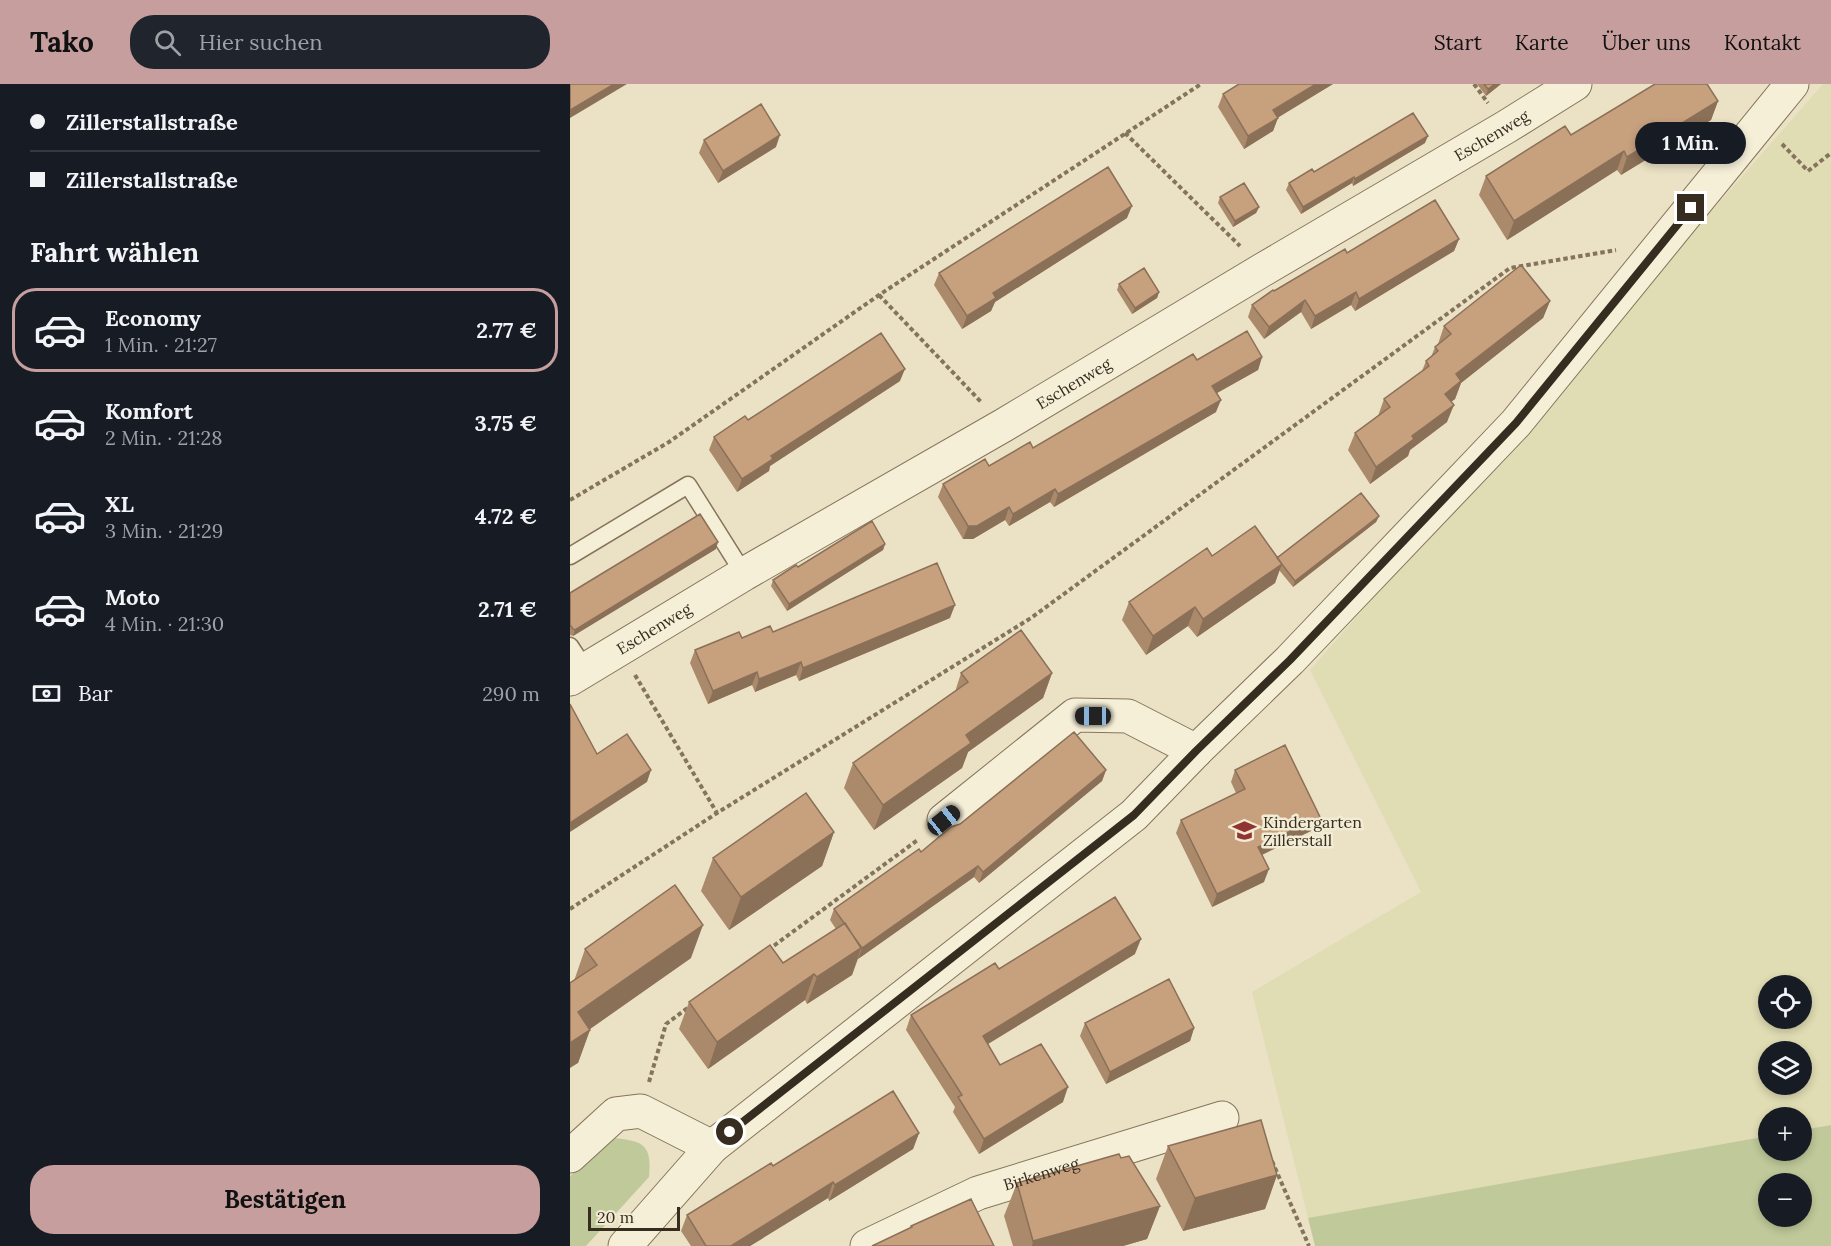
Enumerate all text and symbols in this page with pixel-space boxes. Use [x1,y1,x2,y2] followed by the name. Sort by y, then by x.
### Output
[130,15,550,69] search box
[30,24,94,60] text: Tako
[151,26,184,59] icon: search
[199,28,323,56] text: Hier suchen
[1434,29,1482,56] text: Start
[1515,29,1569,56] text: Karte
[1602,29,1691,56] text: Über uns
[1724,29,1801,56] text: Kontakt
[1450,105,1534,165] street label: Eschenweg
[66,108,238,136] text: Zillerstallstraße
[1636,121,1746,163] callout: 1 Min.
[1662,130,1719,155] text: 1 Min.
[66,166,238,194] text: Zillerstallstraße
[1677,194,1704,221] route end
[30,235,199,269] text: Fahrt wählen
[33,303,87,357] icon: car
[105,304,201,332] text: Economy
[476,316,537,344] text: 2.77 €
[105,332,217,357] text: 1 Min. · 21:27
[1032,353,1116,413] street label: Eschenweg
[33,396,87,450] icon: car
[105,397,193,425] text: Komfort
[474,409,537,437] text: 3.75 €
[105,425,223,450] text: 2 Min. · 21:28
[33,489,87,543] icon: car
[105,490,134,518] text: XL
[475,502,537,530] text: 4.72 €
[105,518,223,543] text: 3 Min. · 21:29
[33,582,87,636] icon: car
[105,583,160,611] text: Moto
[478,595,537,623] text: 2.71 €
[613,598,696,659] street label: Eschenweg
[105,611,224,636] text: 4 Min. · 21:30
[30,677,63,710] icon: cash
[78,679,113,707] text: Bar
[482,681,540,706] text: 290 m
[1075,707,1111,725] car
[924,802,964,838] car
[1263,812,1362,850] place label: Kindergarten Zillerstall
[1232,818,1258,844] school or university icon: Kindergarten Zillerstall
[1758,975,1812,1227] map controls
[1758,975,1812,1029] button: locate
[1758,1041,1812,1095] button: layers
[1758,1107,1812,1161] button: +
[716,1118,743,1145] route start
[1001,1152,1082,1195] street label: Birkenweg
[30,1165,540,1234] button: Bestätigen
[1758,1173,1812,1227] button: −
[588,1204,680,1232] scale bar
[597,1207,634,1227] text: 20 m

